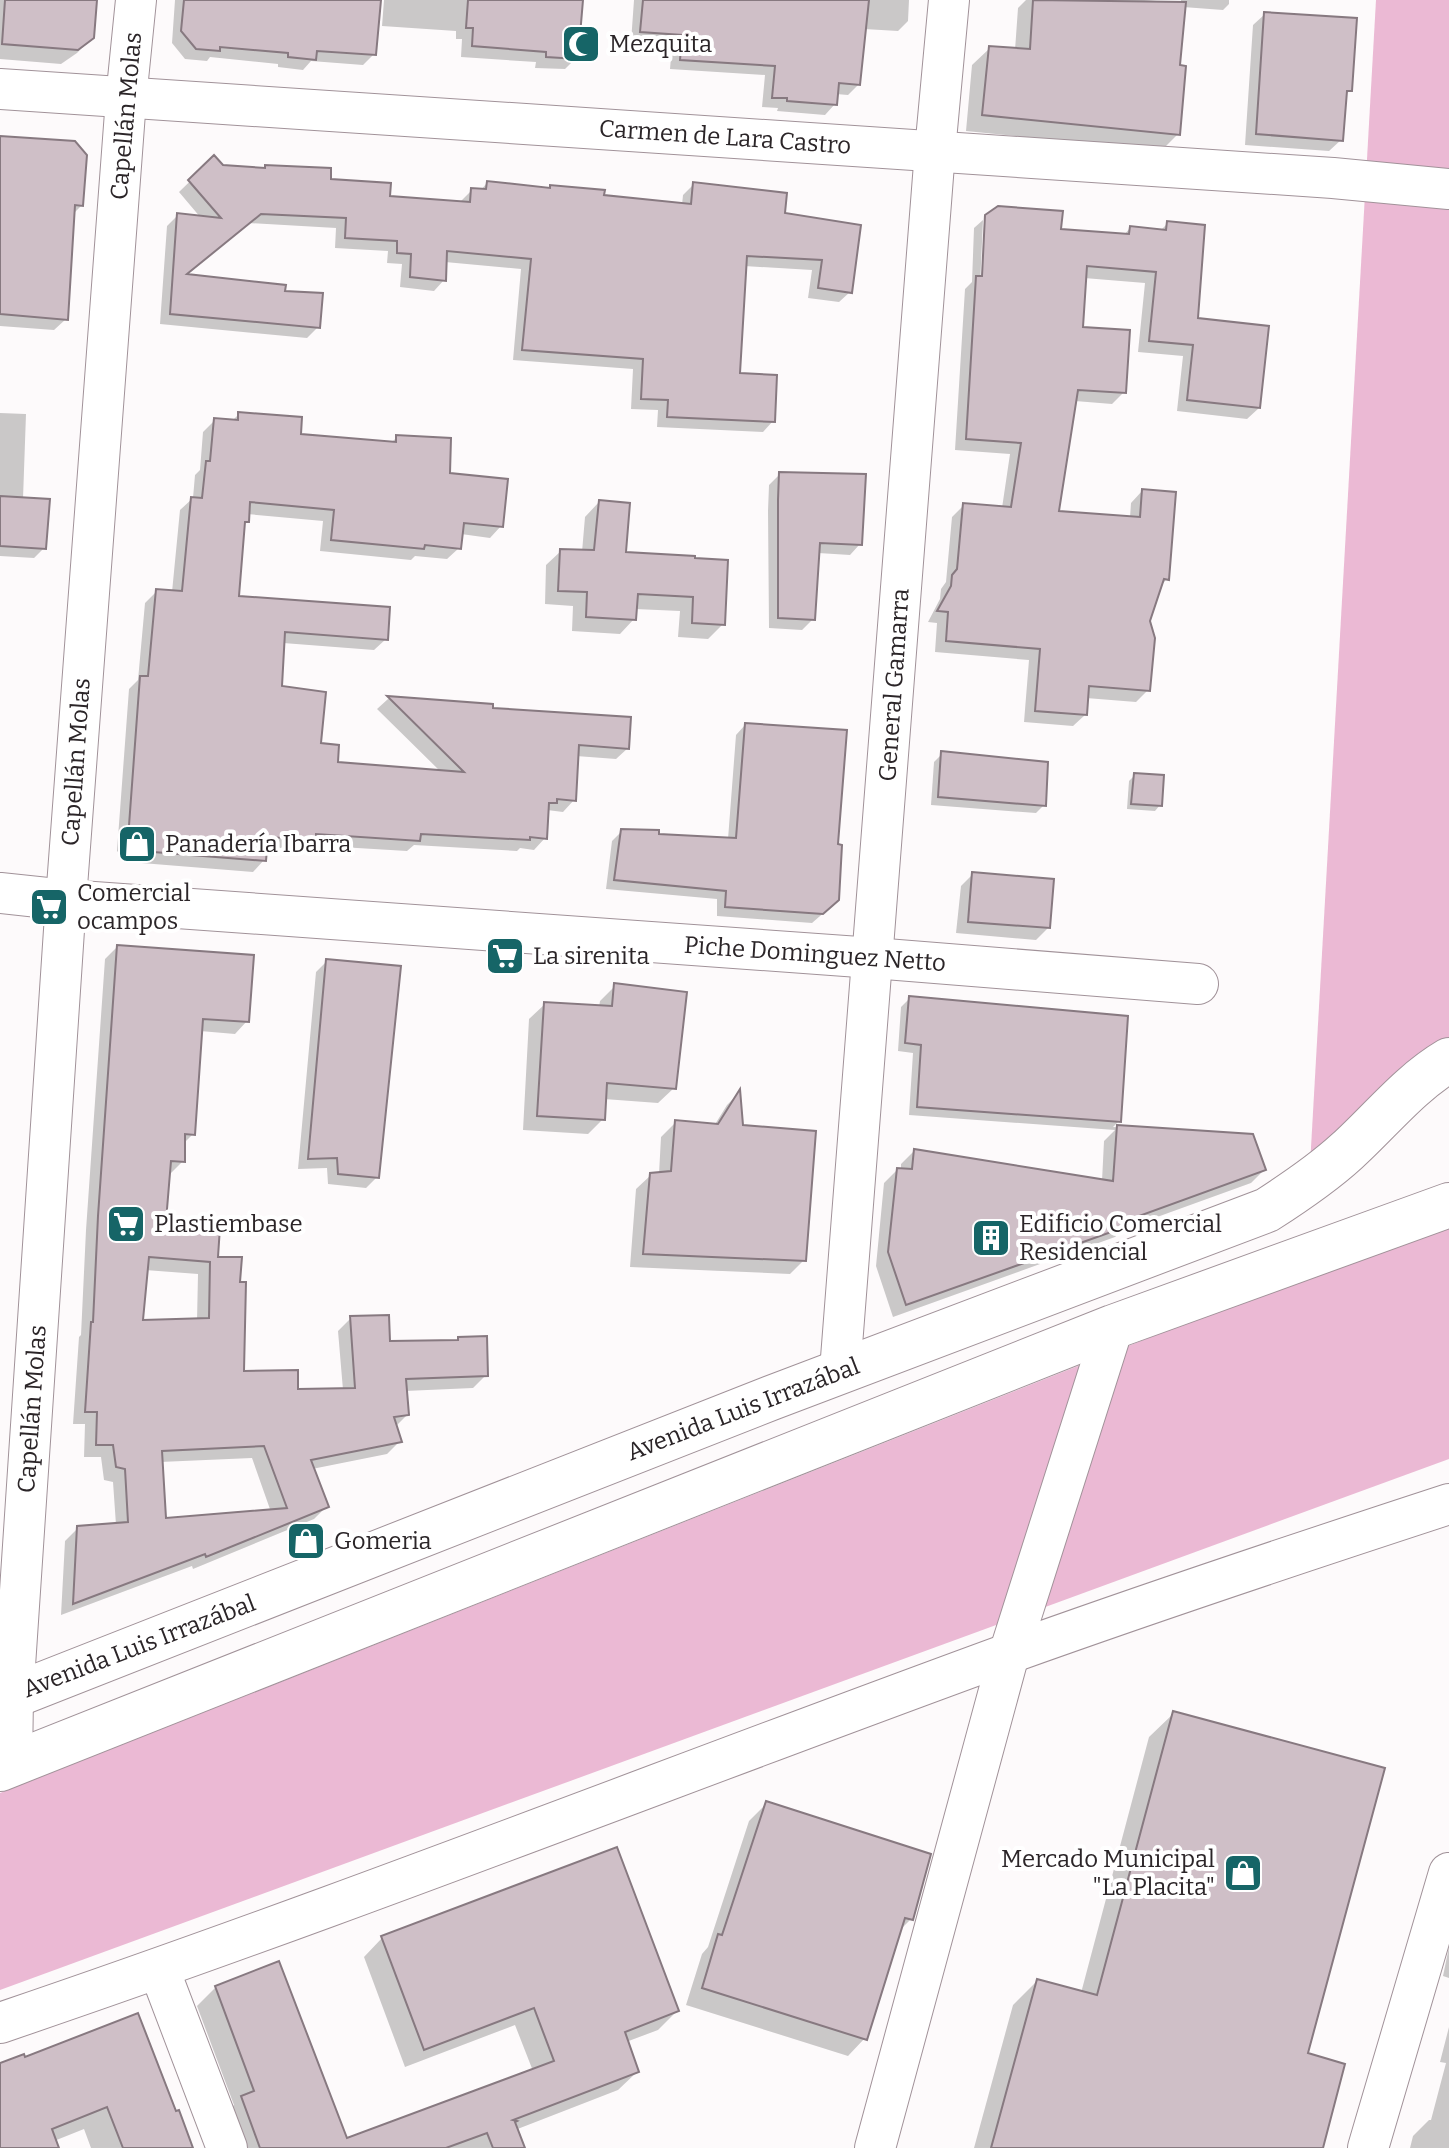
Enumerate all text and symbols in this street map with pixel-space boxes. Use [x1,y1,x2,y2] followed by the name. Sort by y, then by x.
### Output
[560,23,602,65] mosque icon: Mezquita
[609,30,712,58] place label: Mezquita
[105,31,147,201] street label: Capellán Molas
[598,114,852,160] street label: Carmen de Lara Castro
[873,587,915,783] street label: General Gamarra
[56,677,96,847] street label: Capellán Molas
[116,823,158,865] shop icon: Panadería Ibarra
[165,830,351,858] place label: Panadería Ibarra
[77,879,191,935] place label: Comercial ocampos
[28,886,70,928] supermarket icon: Comercial ocampos
[683,931,947,977] street label: Piche Dominguez Netto
[484,935,526,977] supermarket icon: La sirenita
[533,942,650,970] place label: La sirenita
[105,1203,147,1245] supermarket icon: Plastiembase
[154,1210,303,1238] place label: Plastiembase
[1019,1210,1222,1266] place label: Edificio Comercial Residencial
[970,1217,1012,1259] building icon: Edificio Comercial Residencial
[12,1324,52,1494] street label: Capellán Molas
[623,1352,863,1466] street label: Avenida Luis Irrazábal
[285,1520,327,1562] shop icon: Gomeria
[334,1527,432,1555] place label: Gomeria
[19,1589,259,1703] street label: Avenida Luis Irrazábal
[1001,1845,1215,1901] place label: Mercado Municipal "La Placita"
[1222,1852,1264,1894] shop icon: Mercado Municipal "La Placita"

